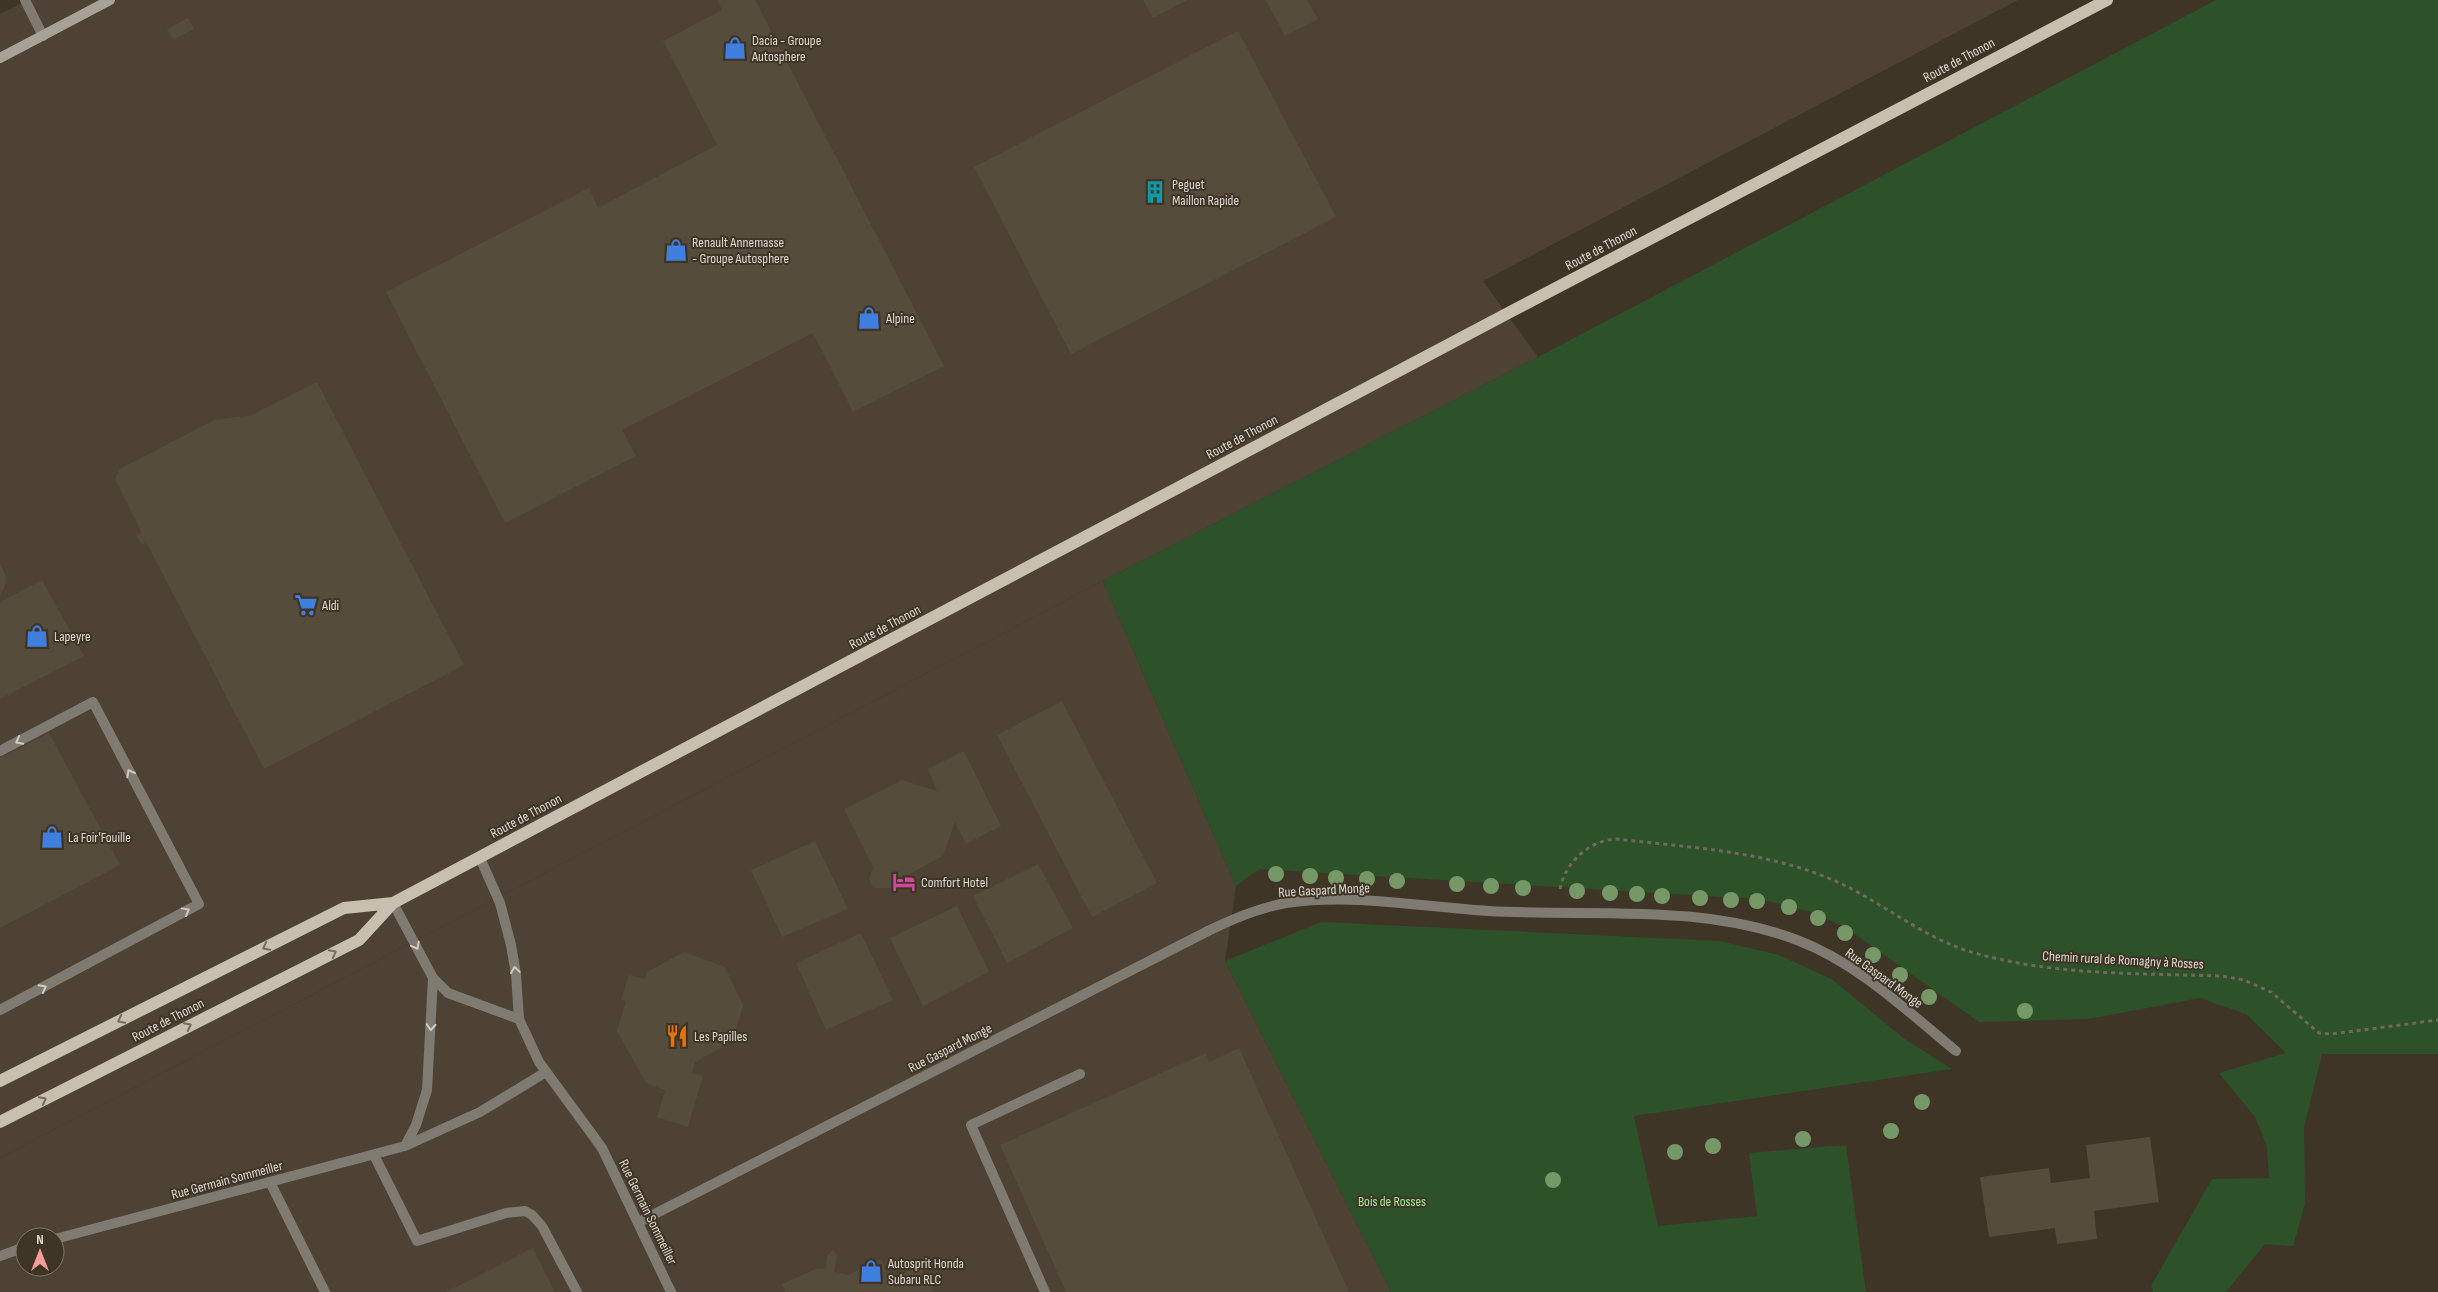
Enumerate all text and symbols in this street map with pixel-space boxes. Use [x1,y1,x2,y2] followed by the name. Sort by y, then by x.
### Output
[751,32,821,65] place label: Dacia - Groupe Autosphere
[1920,34,1998,86] street label: Route de Thonon
[722,35,748,61] shop icon: Dacia - Groupe Autosphere
[1172,176,1239,209] place label: Peguet Maillon Rapide
[1142,179,1168,205] building icon: Peguet Maillon Rapide
[1562,222,1640,274] street label: Route de Thonon
[692,234,789,267] place label: Renault Annemasse - Groupe Autosphere
[663,237,689,263] shop icon: Renault Annemasse - Groupe Autosphere
[856,305,882,331] shop icon: Alpine
[885,310,915,327] place label: Alpine
[1203,411,1281,463] street label: Route de Thonon
[293,592,319,618] supermarket icon: Aldi
[321,597,339,614] place label: Aldi
[846,601,924,653] street label: Route de Thonon
[24,623,50,649] shop icon: Lapeyre
[54,628,91,645] place label: Lapeyre
[15,735,24,745] one-way arrow
[126,769,136,778] one-way arrow
[487,790,565,842] street label: Route de Thonon
[39,824,65,850] shop icon: La Foir'Fouille
[68,829,131,846] place label: La Foir'Fouille
[891,869,917,895] hotel icon: Comfort Hotel
[921,874,988,891] place label: Comfort Hotel
[1278,879,1370,901] street label: Rue Gaspard Monge
[181,907,190,917] one-way arrow
[409,940,419,949] one-way arrow
[262,941,271,951] one-way arrow
[1842,944,1926,1012] street label: Rue Gaspard Monge
[2042,947,2204,973] street label: Chemin rural de Romagny à Rosses
[328,949,337,959] one-way arrow
[510,966,521,974] one-way arrow
[38,984,47,994] one-way arrow
[129,995,207,1045] street label: Route de Thonon
[117,1014,126,1024] one-way arrow
[905,1020,995,1076] street label: Rue Gaspard Monge
[183,1022,192,1032] one-way arrow
[425,1023,436,1031] one-way arrow
[664,1023,690,1049] restaurant icon: Les Papilles
[694,1028,747,1045] place label: Les Papilles
[38,1096,47,1106] one-way arrow
[169,1157,285,1203] street label: Rue Germain Sommeiller
[615,1157,681,1267] street label: Rue Germain Sommeiller
[1358,1193,1426,1210] park label: Bois de Rosses
[15,1227,65,1277] north arrow
[36,1231,44,1248] text: N
[887,1255,964,1288] place label: Autosprit Honda Subaru RLC
[858,1258,884,1284] shop icon: Autosprit Honda Subaru RLC

